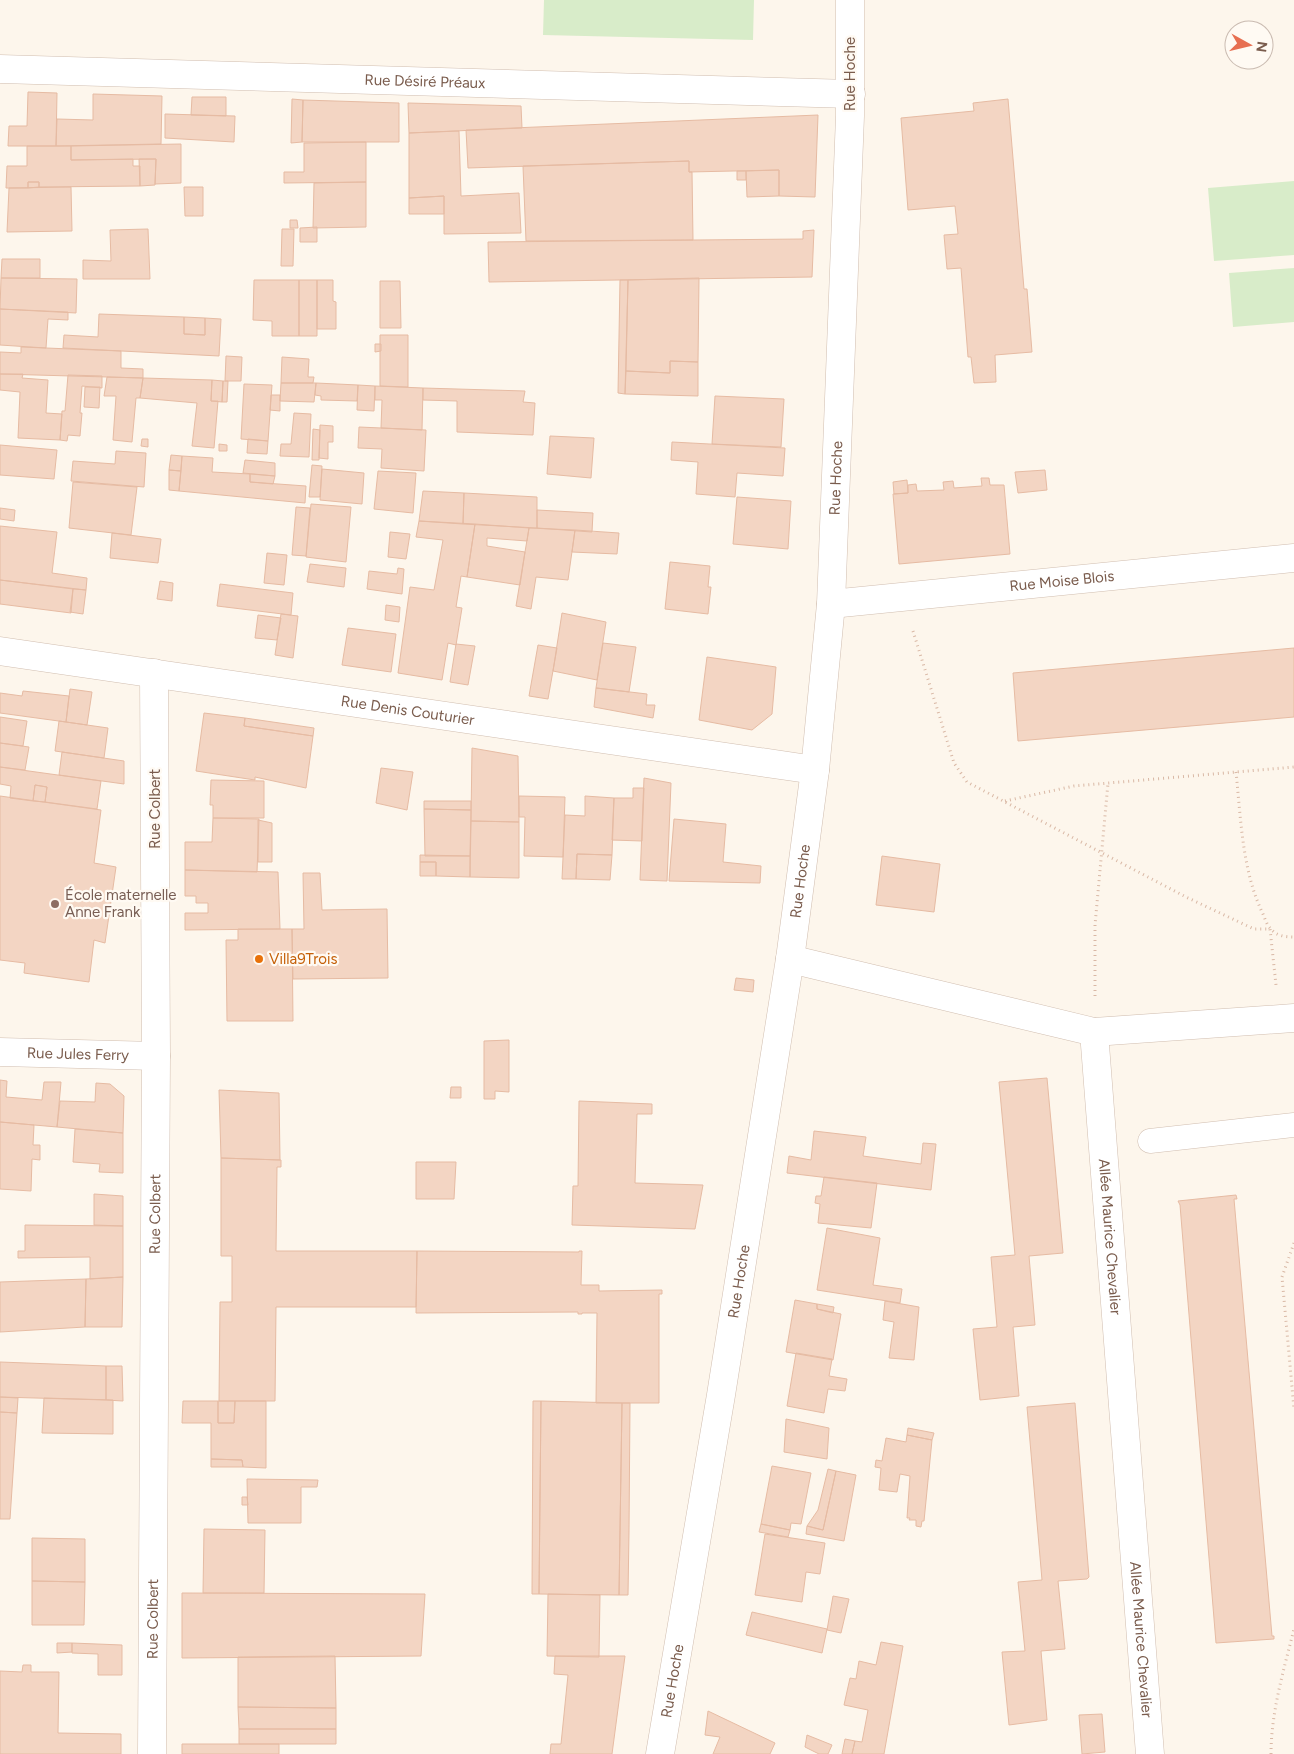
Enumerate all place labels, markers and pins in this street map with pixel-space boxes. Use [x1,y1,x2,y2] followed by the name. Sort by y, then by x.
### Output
[65,886,177,921] place label: École maternelle Anne Frank
[49,898,61,910] marker: École maternelle Anne Frank
[269,950,337,968] place label: Villa9Trois
[253,953,265,965] marker: Villa9Trois

